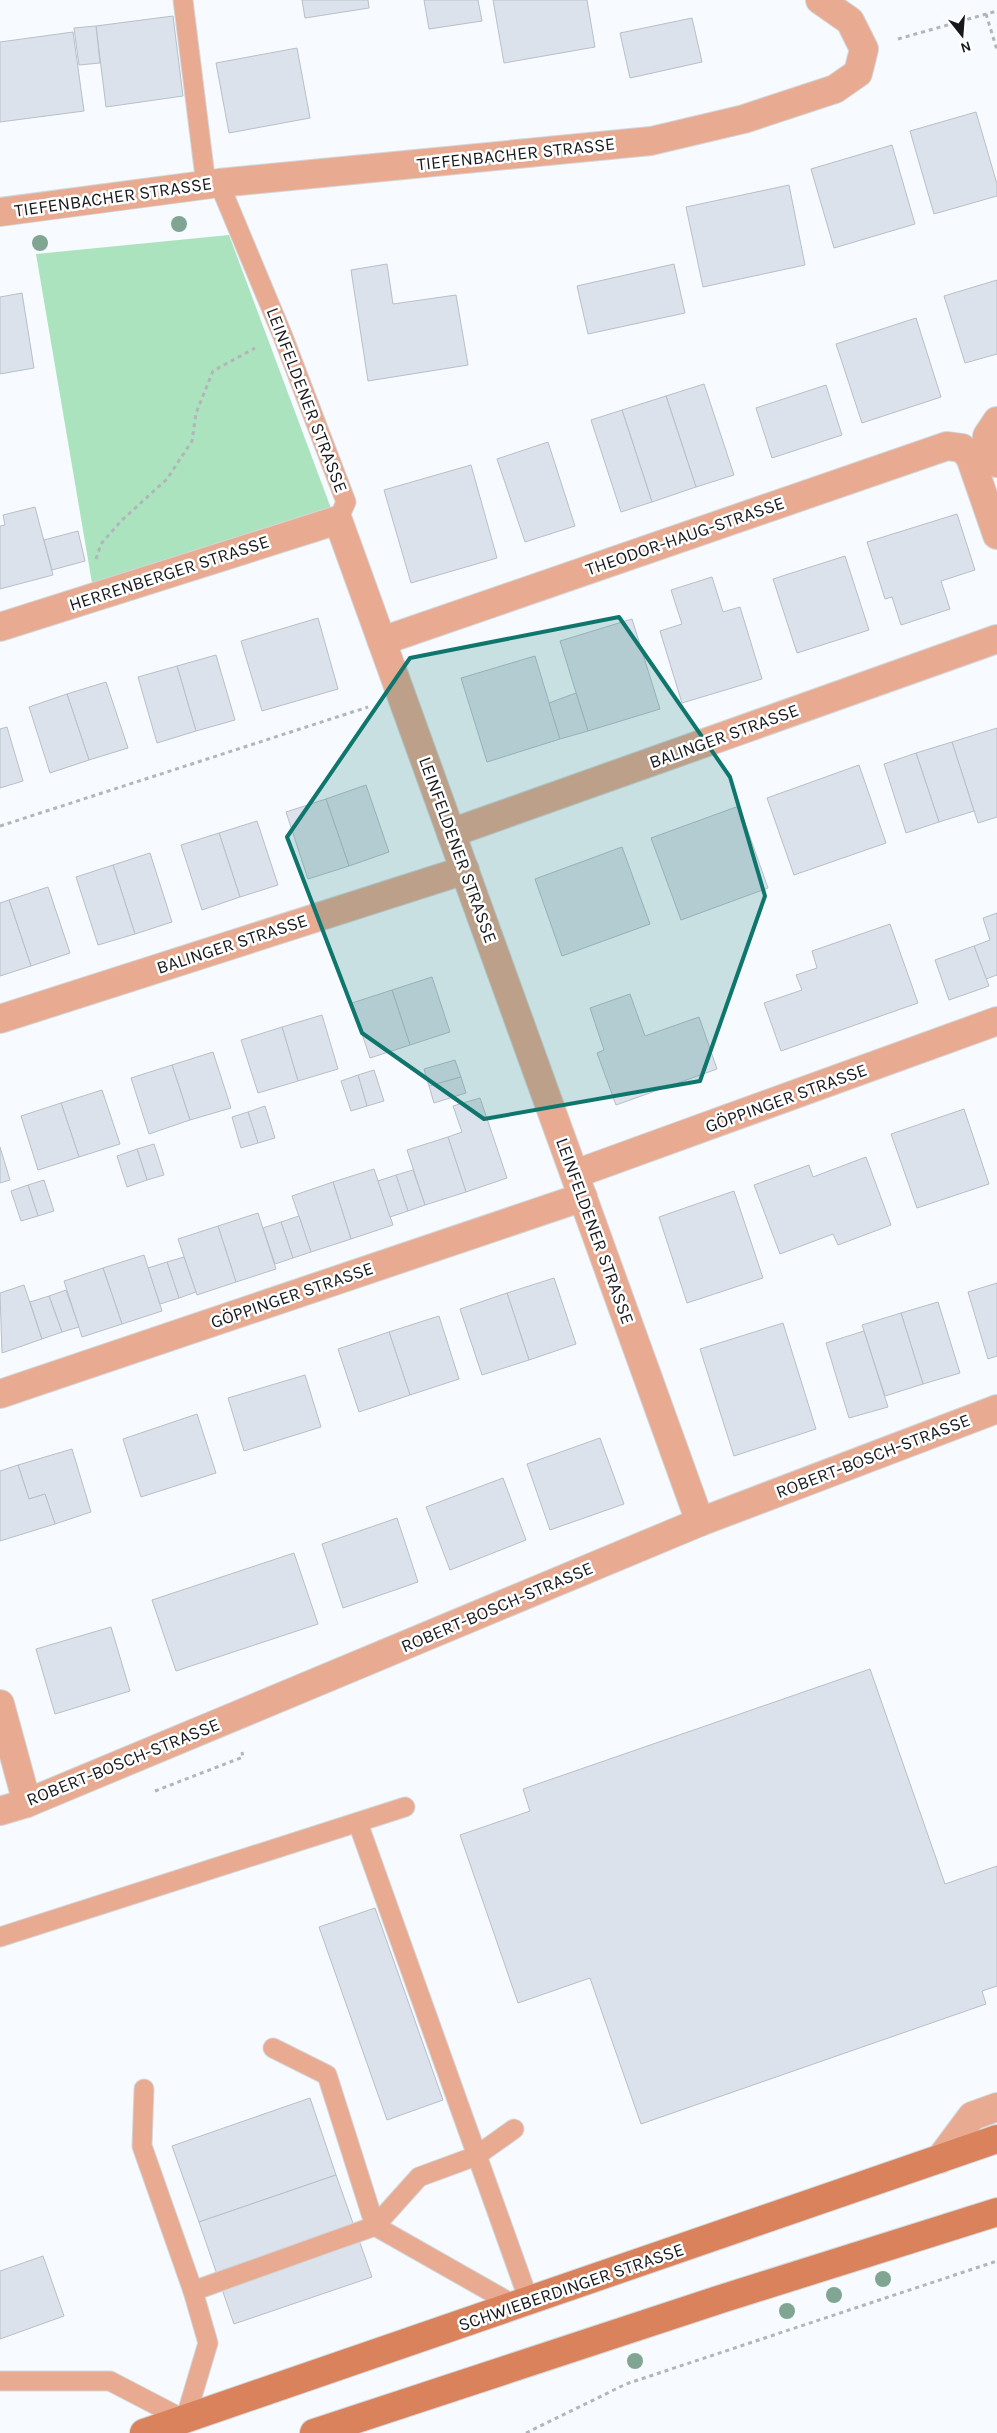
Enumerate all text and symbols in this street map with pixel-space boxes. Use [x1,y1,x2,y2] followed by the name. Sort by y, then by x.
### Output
[937,10,987,60] north arrow
[958,37,973,57] text: N
[416,133,616,175] street label: TIEFENBACHER STRASSE
[13,172,213,222] street label: TIEFENBACHER STRASSE
[261,304,353,496] street label: LEINFELDENER STRASSE
[583,492,787,580] street label: THEODOR-HAUG-STRASSE
[66,530,272,616] street label: HERRENBERGER STRASSE
[646,699,802,773] street label: BALINGER STRASSE
[414,754,502,946] street label: LEINFELDENER STRASSE
[154,909,310,979] street label: BALINGER STRASSE
[702,1058,870,1138] street label: GÖPPINGER STRASSE
[551,1135,639,1327] street label: LEINFELDENER STRASSE
[208,1257,376,1333] street label: GÖPPINGER STRASSE
[773,1409,973,1503] street label: ROBERT-BOSCH-STRASSE
[398,1557,596,1657] street label: ROBERT-BOSCH-STRASSE
[23,1713,223,1811] street label: ROBERT-BOSCH-STRASSE
[455,2238,687,2336] street label: SCHWIEBERDINGER STRASSE

